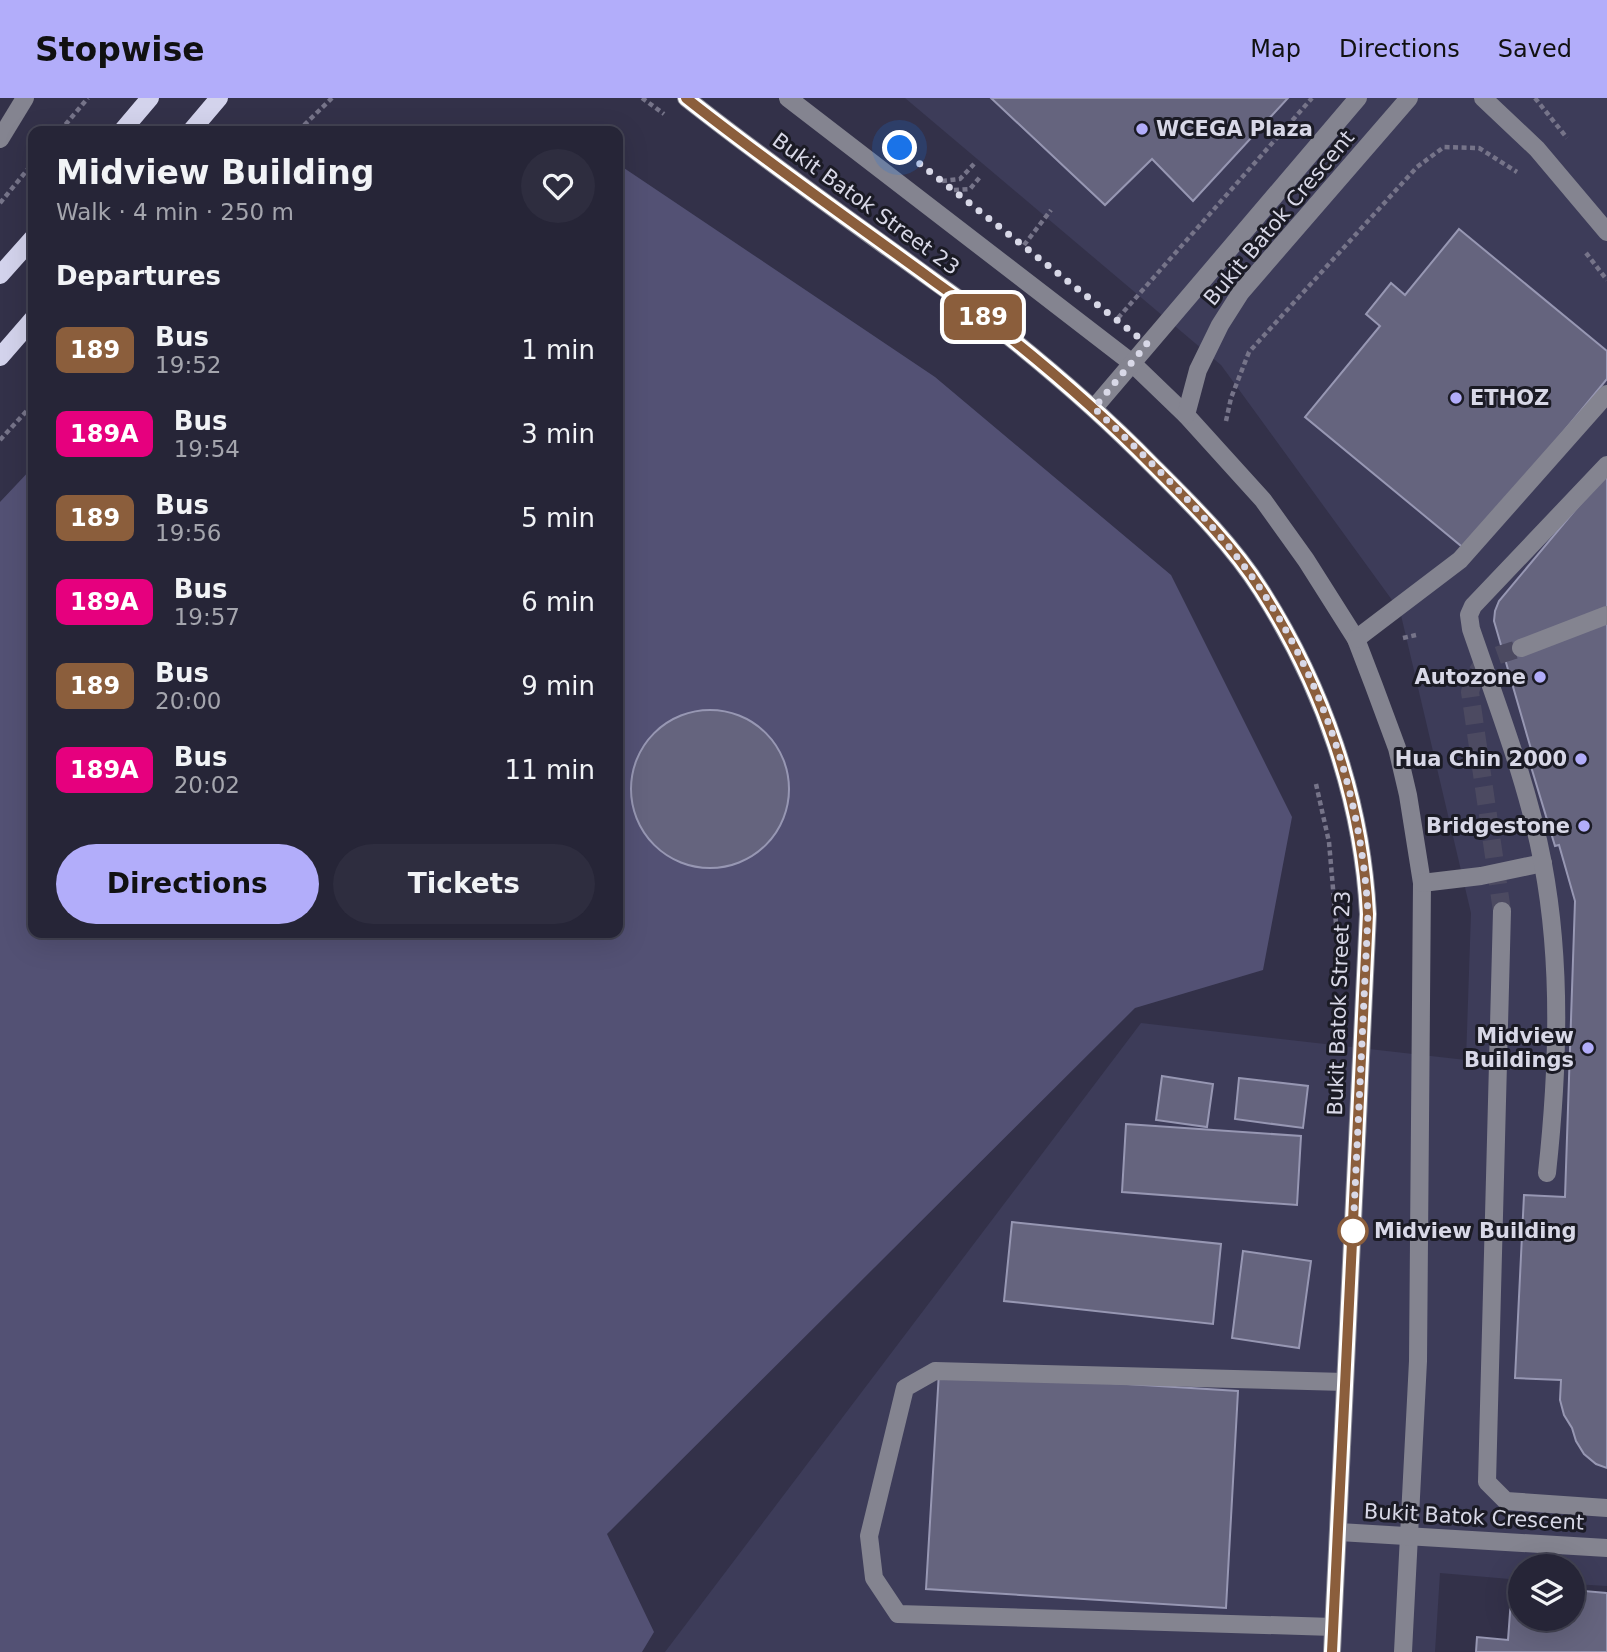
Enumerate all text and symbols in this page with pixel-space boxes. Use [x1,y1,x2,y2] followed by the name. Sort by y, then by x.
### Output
[35,30,205,69] text: Stopwise
[1250,35,1301,63] text: Map
[1339,35,1460,63] text: Directions
[1498,35,1572,63] text: Saved
[1156,117,1313,141] place label: WCEGA Plaza
[1134,121,1150,137] marker: WCEGA Plaza
[1199,126,1359,310] street label: Bukit Batok Crescent
[768,128,964,280] street label: Bukit Batok Street 23
[882,130,917,165] your location
[521,149,595,223] button: heart
[56,153,374,192] text: Midview Building
[56,199,294,225] text: Walk · 4 min · 250 m
[56,261,221,291] text: Departures
[943,294,1023,340] line badge: 189
[958,303,1008,331] text: 189
[155,322,209,352] text: Bus
[521,335,595,365] text: 1 min
[70,336,120,364] text: 189
[155,352,221,378] text: 19:52
[1470,386,1549,410] place label: ETHOZ
[1448,390,1464,406] marker: ETHOZ
[174,406,227,436] text: Bus
[521,419,595,449] text: 3 min
[70,420,139,448] text: 189A
[174,436,240,462] text: 19:54
[155,490,209,520] text: Bus
[521,503,595,533] text: 5 min
[70,504,120,532] text: 189
[155,520,221,546] text: 19:56
[174,574,227,604] text: Bus
[521,587,595,617] text: 6 min
[70,588,139,616] text: 189A
[174,604,240,630] text: 19:57
[155,658,209,688] text: Bus
[1414,665,1526,689] place label: Autozone
[1532,669,1548,685] marker: Autozone
[521,671,595,701] text: 9 min
[70,672,120,700] text: 189
[155,688,221,714] text: 20:00
[174,742,227,772] text: Bus
[1395,747,1567,771] place label: Hua Chin 2000
[1573,751,1589,767] marker: Hua Chin 2000
[505,755,595,785] text: 11 min
[70,756,139,784] text: 189A
[174,772,240,798] text: 20:02
[1426,814,1570,838] place label: Bridgestone
[1576,818,1592,834] marker: Bridgestone
[56,844,319,924] button: Directions
[333,844,595,924] button: Tickets
[1323,890,1355,1116] street label: Bukit Batok Street 23
[1464,1024,1574,1072] place label: Midview Buildings
[1580,1040,1596,1056] marker: Midview Buildings
[1338,1216,1368,1246] marker: Midview Building
[1374,1219,1577,1243] place label: Midview Building
[1363,1499,1585,1535] street label: Bukit Batok Crescent
[1508,1554,1585,1631] map controls
[1508,1554,1585,1631] button: layers

